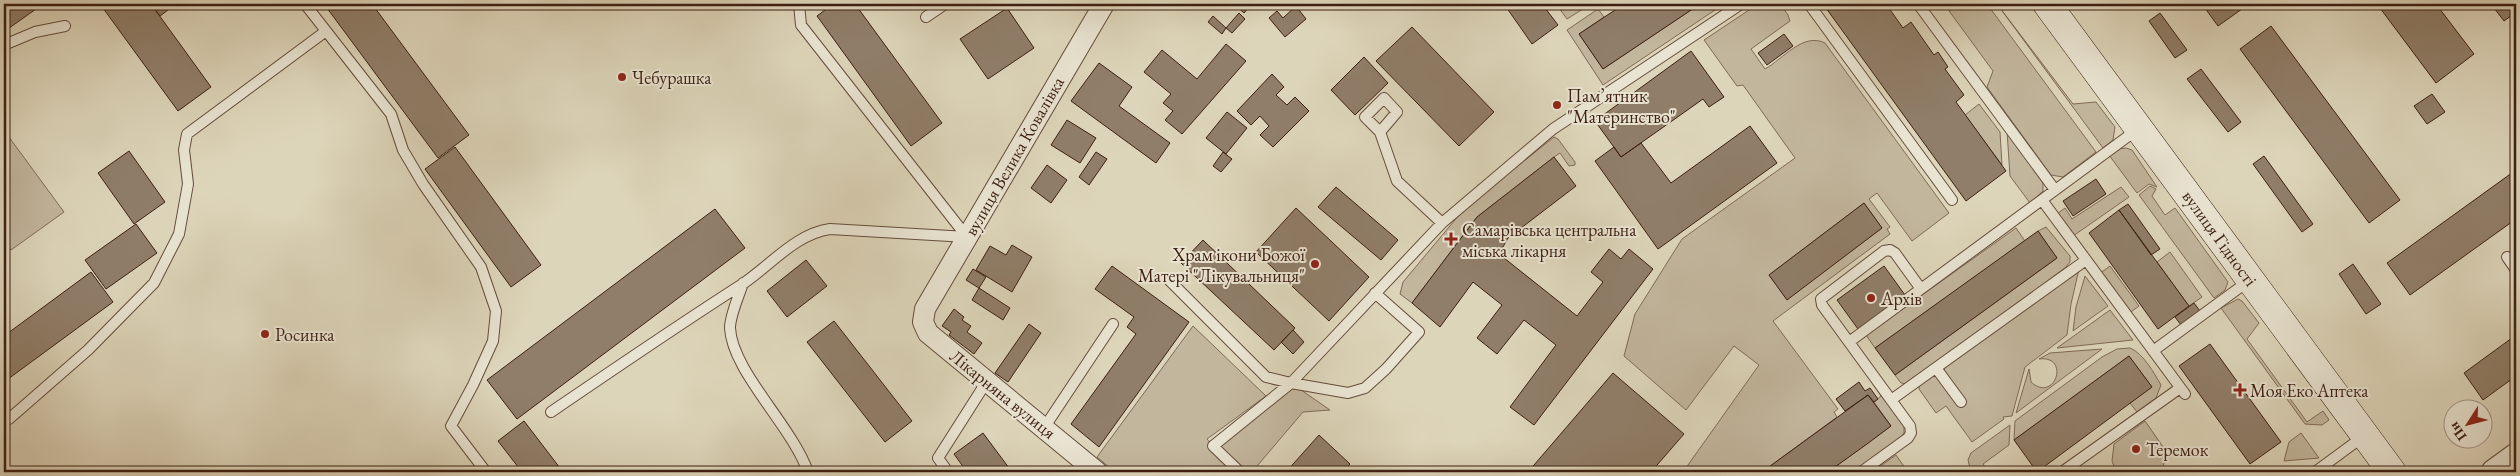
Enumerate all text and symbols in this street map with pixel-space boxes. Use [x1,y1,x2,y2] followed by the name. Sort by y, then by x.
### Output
[632,66,712,89] place label: Чебурашка
[616,71,628,83] marker: Чебурашка
[959,72,1069,240] street label: вулиця Велика Ковалівка
[1567,84,1676,128] place label: Пам’ятник "Материнство"
[1551,99,1563,111] marker: Пам’ятник "Материнство"
[2177,185,2263,291] street label: вулиця Гідності
[1462,218,1637,262] place label: Самарівська центральна міська лікарня
[1444,232,1458,246] marker: Самарівська центральна міська лікарня
[1138,243,1306,287] place label: Храм ікони Божої Матері "Лікувальниця"
[1309,258,1321,270] marker: Храм ікони Божої Матері "Лікувальниця"
[1880,287,1922,310] place label: Архів
[1865,292,1877,304] marker: Архів
[275,323,335,346] place label: Росинка
[259,328,271,340] marker: Росинка
[945,344,1061,444] street label: Лікарняна вулиця
[2250,379,2369,402] place label: Моя Еко Аптека
[2234,384,2246,396] marker: Моя Еко Аптека
[2442,398,2492,448] north arrow
[2445,419,2470,445] text: Пн
[2146,438,2209,461] place label: Теремок
[2130,443,2142,455] marker: Теремок

